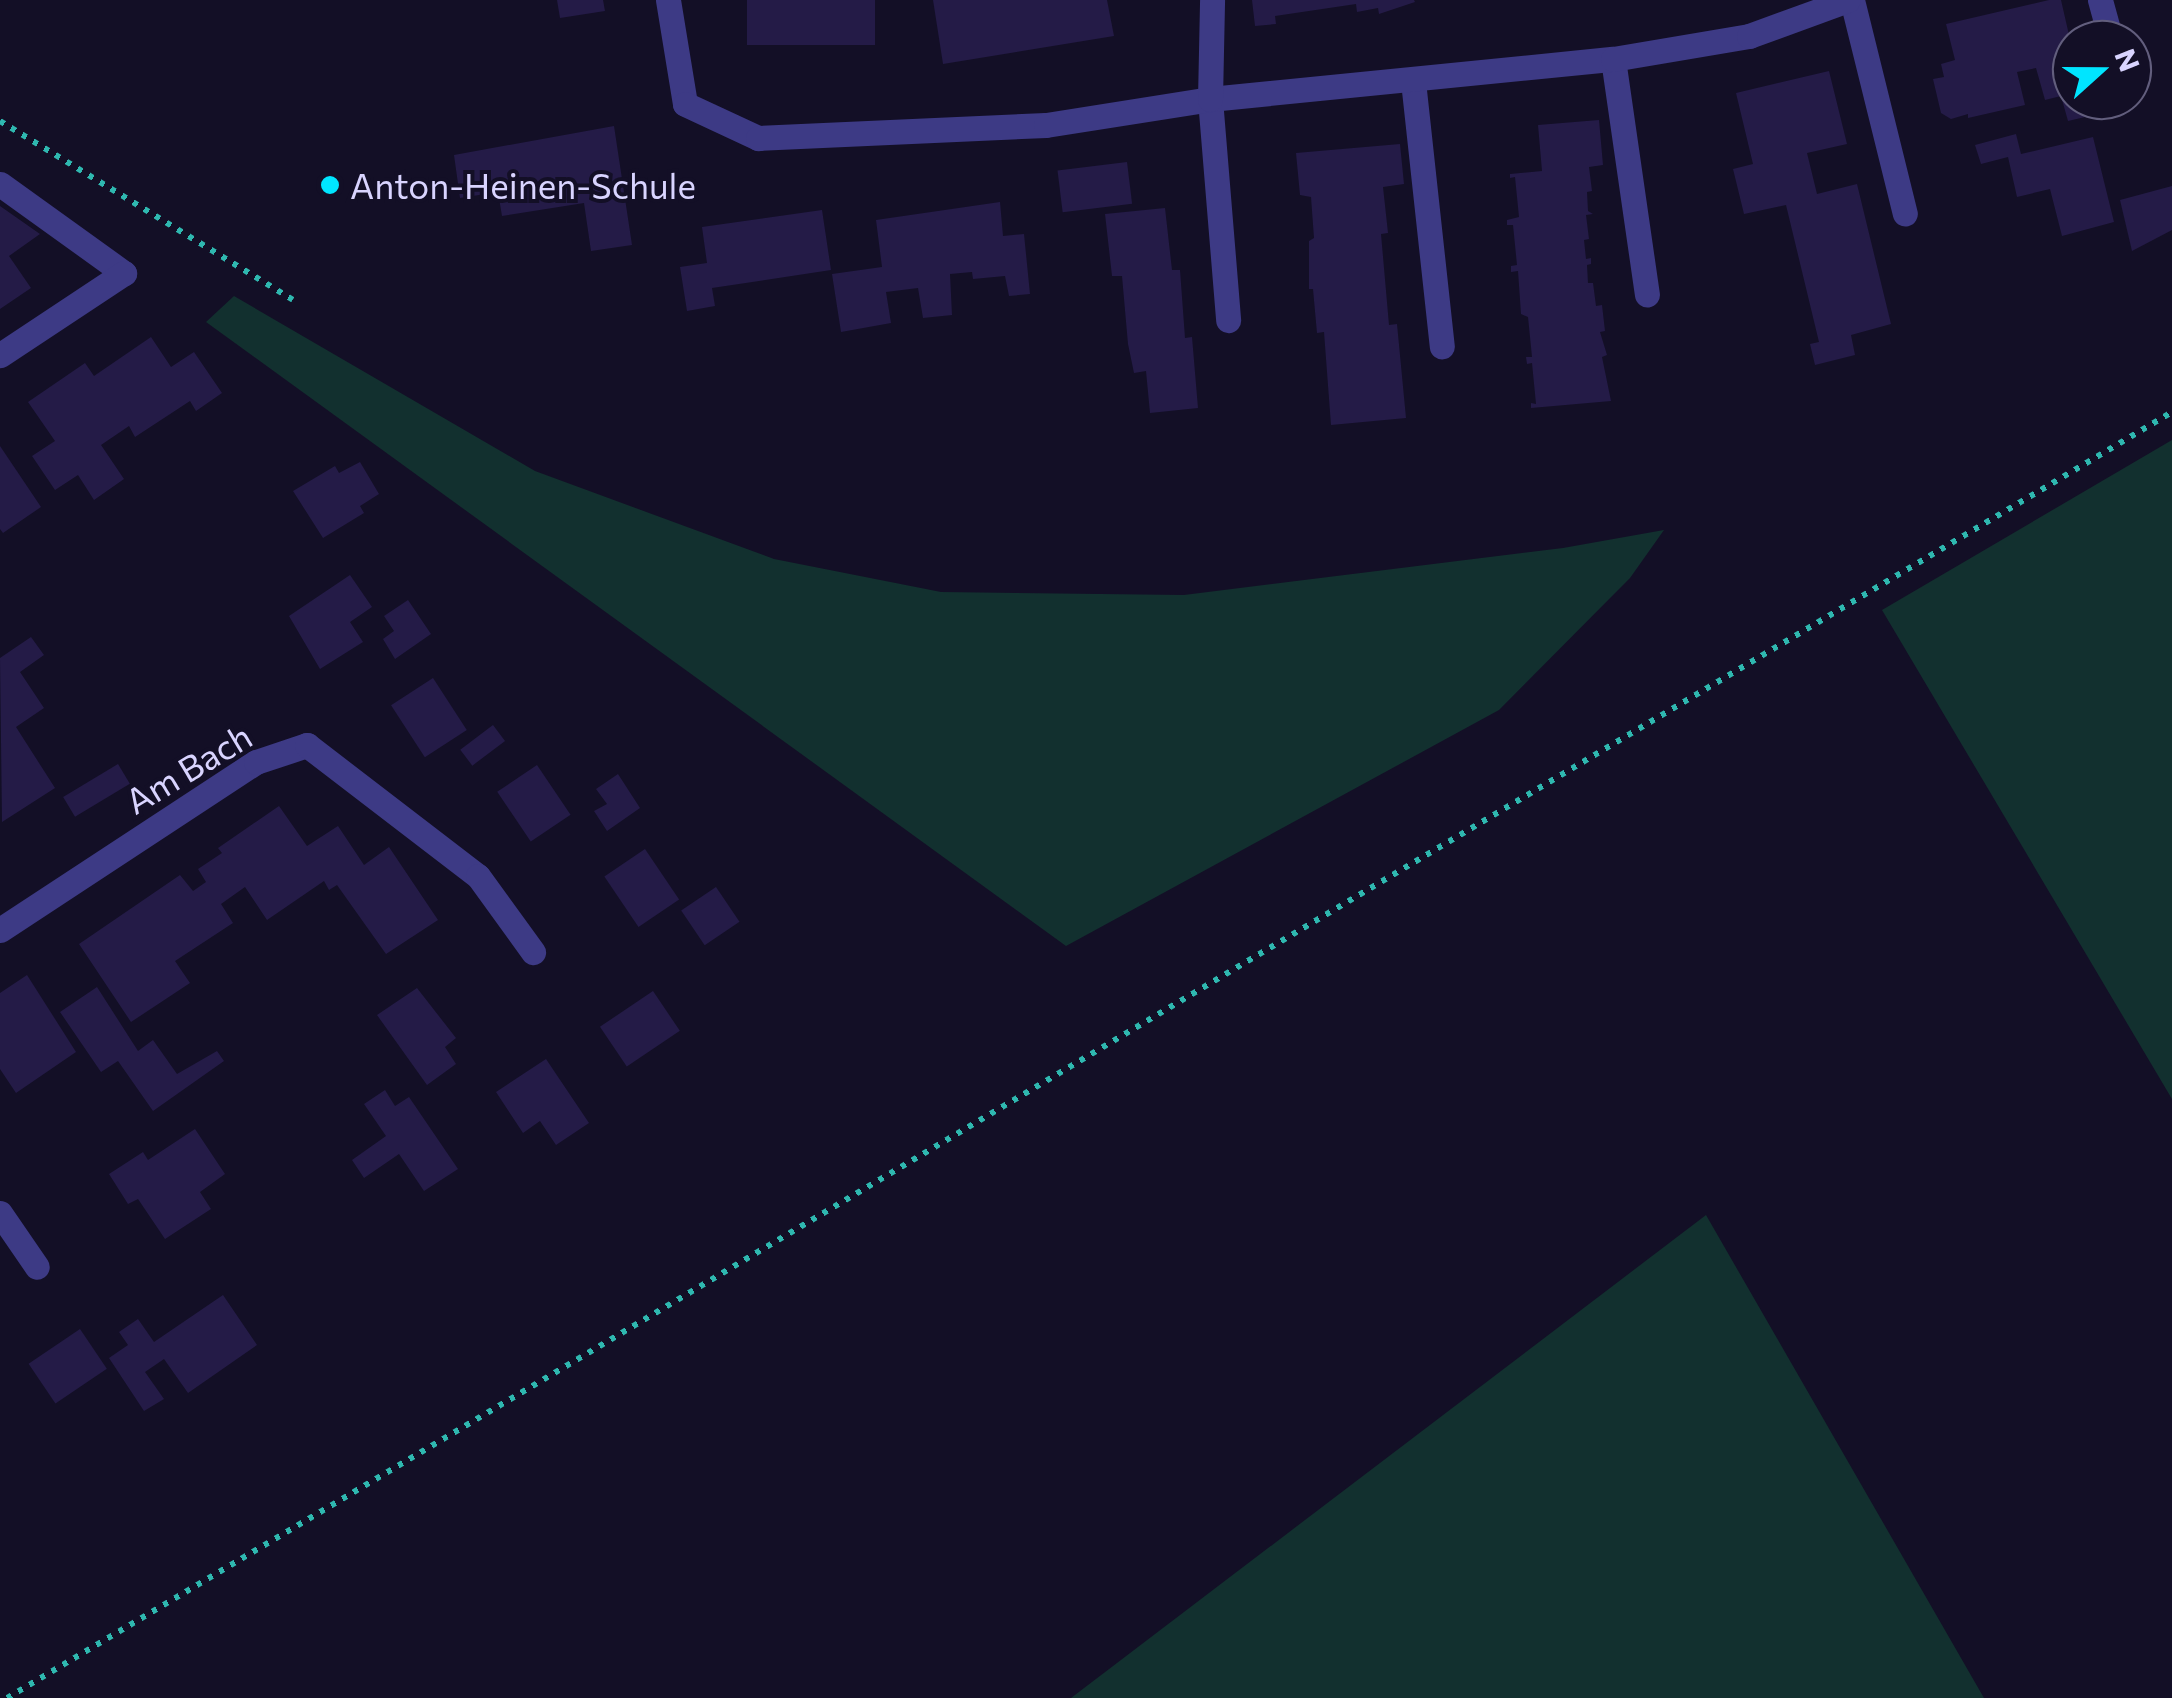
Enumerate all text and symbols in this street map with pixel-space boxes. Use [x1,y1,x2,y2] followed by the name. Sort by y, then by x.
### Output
[2052,20,2152,120] north arrow
[2109,44,2148,76] text: N
[350,164,696,206] place label: Anton-Heinen-Schule
[319,174,341,196] marker: Anton-Heinen-Schule
[117,714,259,822] street label: Am Bach

